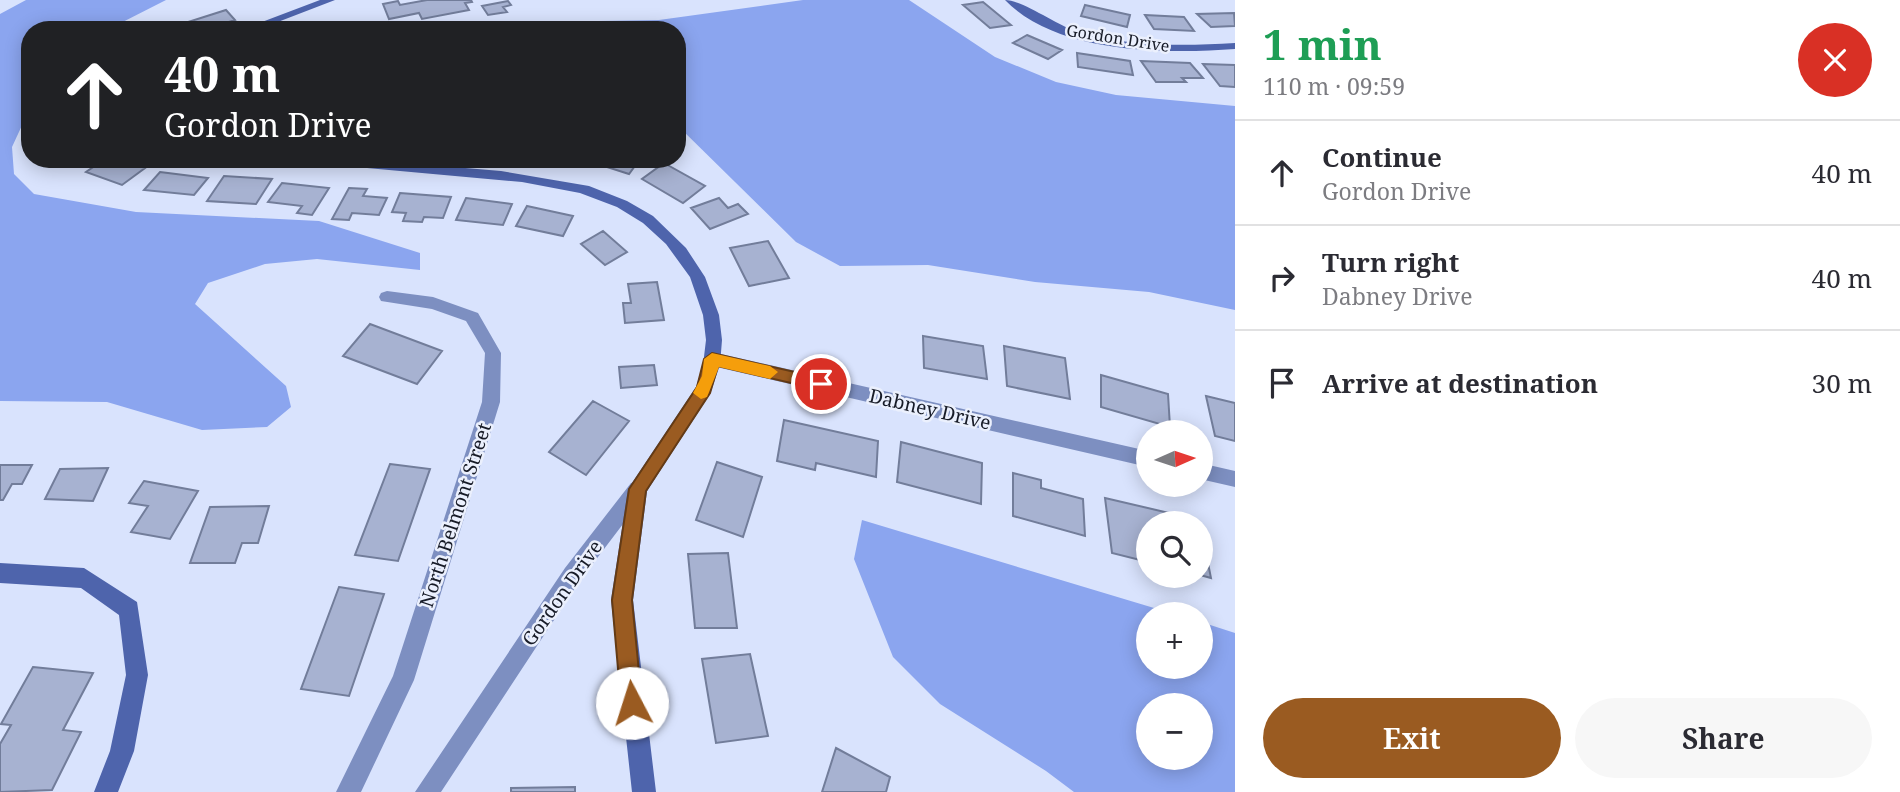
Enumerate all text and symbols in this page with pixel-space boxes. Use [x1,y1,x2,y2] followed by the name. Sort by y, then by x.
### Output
[1263,15,1382,72] text: 1 min
[1065,19,1171,57] street label: Gordon Drive
[1798,23,1872,97] button: close
[164,40,280,106] text: 40 m
[49,49,140,140] icon: ahead
[1263,70,1405,102] text: 110 m · 09:59
[164,103,372,146] text: Gordon Drive
[1322,139,1442,175] text: Continue
[1263,154,1301,192] icon: ahead
[1812,155,1872,191] text: 40 m
[1322,175,1471,207] text: Gordon Drive
[1322,244,1459,280] text: Turn right
[1263,259,1301,297] icon: right
[1812,260,1872,296] text: 40 m
[1322,280,1472,312] text: Dabney Drive
[791,354,851,414] pin
[1263,364,1301,402] icon: arrive
[802,365,840,403] icon: arrive
[1322,365,1598,401] text: Arrive at destination
[1812,365,1872,401] text: 30 m
[867,382,993,436] street label: Dabney Drive
[413,419,497,611] street label: North Belmont Street
[1136,420,1213,497] north arrow
[1136,420,1213,770] map controls
[1136,511,1213,588] button: search
[516,535,608,651] street label: Gordon Drive
[1136,602,1213,679] button: +
[595,666,669,740] position arrow
[1136,693,1213,770] button: −
[1263,698,1561,778] button: Exit
[1575,698,1872,778] button: Share

